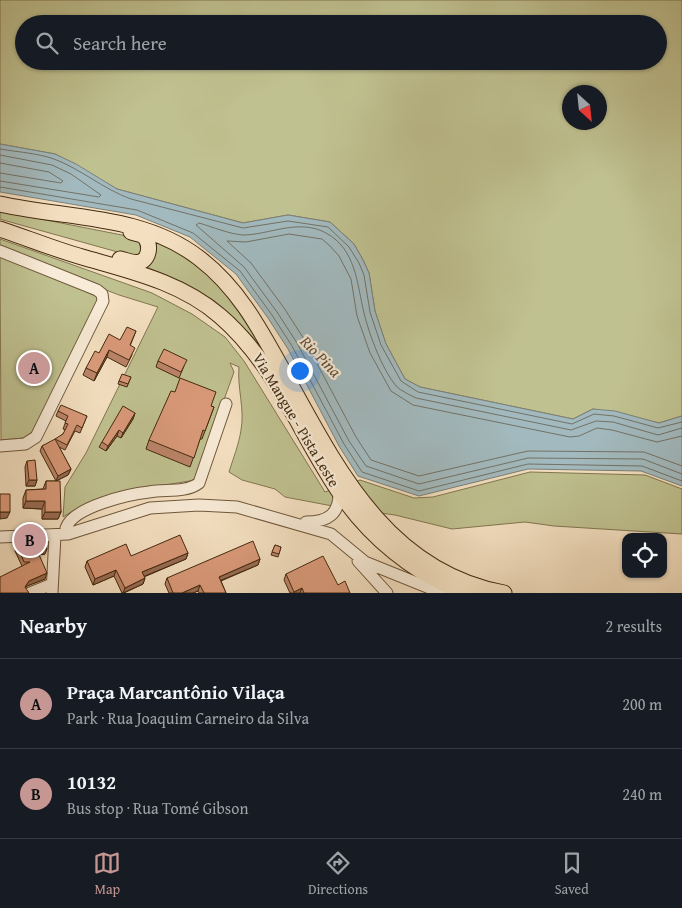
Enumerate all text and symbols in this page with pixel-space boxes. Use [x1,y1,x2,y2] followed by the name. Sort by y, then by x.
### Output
[15,15,667,70] search box
[33,29,61,57] icon: search
[73,29,167,57] text: Search here
[562,85,607,130] north arrow
[294,329,347,383] water label: Rio Pina
[18,349,50,387] pin: A
[248,349,345,491] street label: Via Mangue - Pista Leste
[287,358,313,384] your location
[14,521,46,559] pin: B
[622,533,667,578] map controls
[622,533,667,578] button: locate
[20,610,87,641] text: Nearby
[605,614,662,638] text: 2 results
[67,678,285,706] text: Praça Marcantônio Vilaça
[31,692,41,716] text: A
[622,692,662,716] text: 200 m
[67,706,309,730] text: Park · Rua Joaquim Carneiro da Silva
[67,768,116,796] text: 10132
[31,782,41,806] text: B
[622,782,662,806] text: 240 m
[67,796,248,820] text: Bus stop · Rua Tomé Gibson
[93,849,121,899] tab: Map
[308,849,368,899] tab: Directions
[555,849,589,899] tab: Saved

